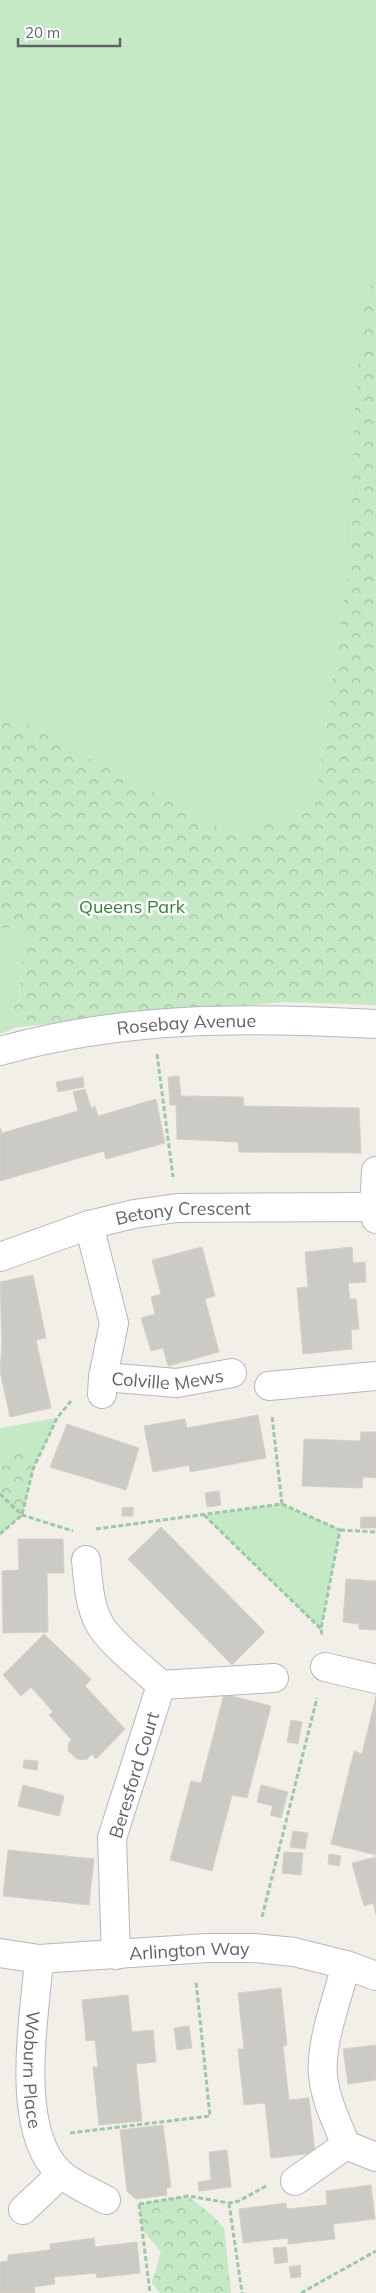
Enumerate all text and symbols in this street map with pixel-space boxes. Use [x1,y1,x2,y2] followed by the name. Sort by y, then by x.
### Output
[18,15,120,47] scale bar
[25,23,60,42] text: 20 m
[79,895,186,918] park label: Queens Park
[115,1009,256,1039] street label: Rosebay Avenue
[113,1196,251,1230] street label: Betony Crescent
[111,1363,225,1395] street label: Colville Mews
[104,1709,164,1841] street label: Beresford Court
[128,1937,250,1965] street label: Arlington Way
[19,2010,47,2131] street label: Woburn Place

